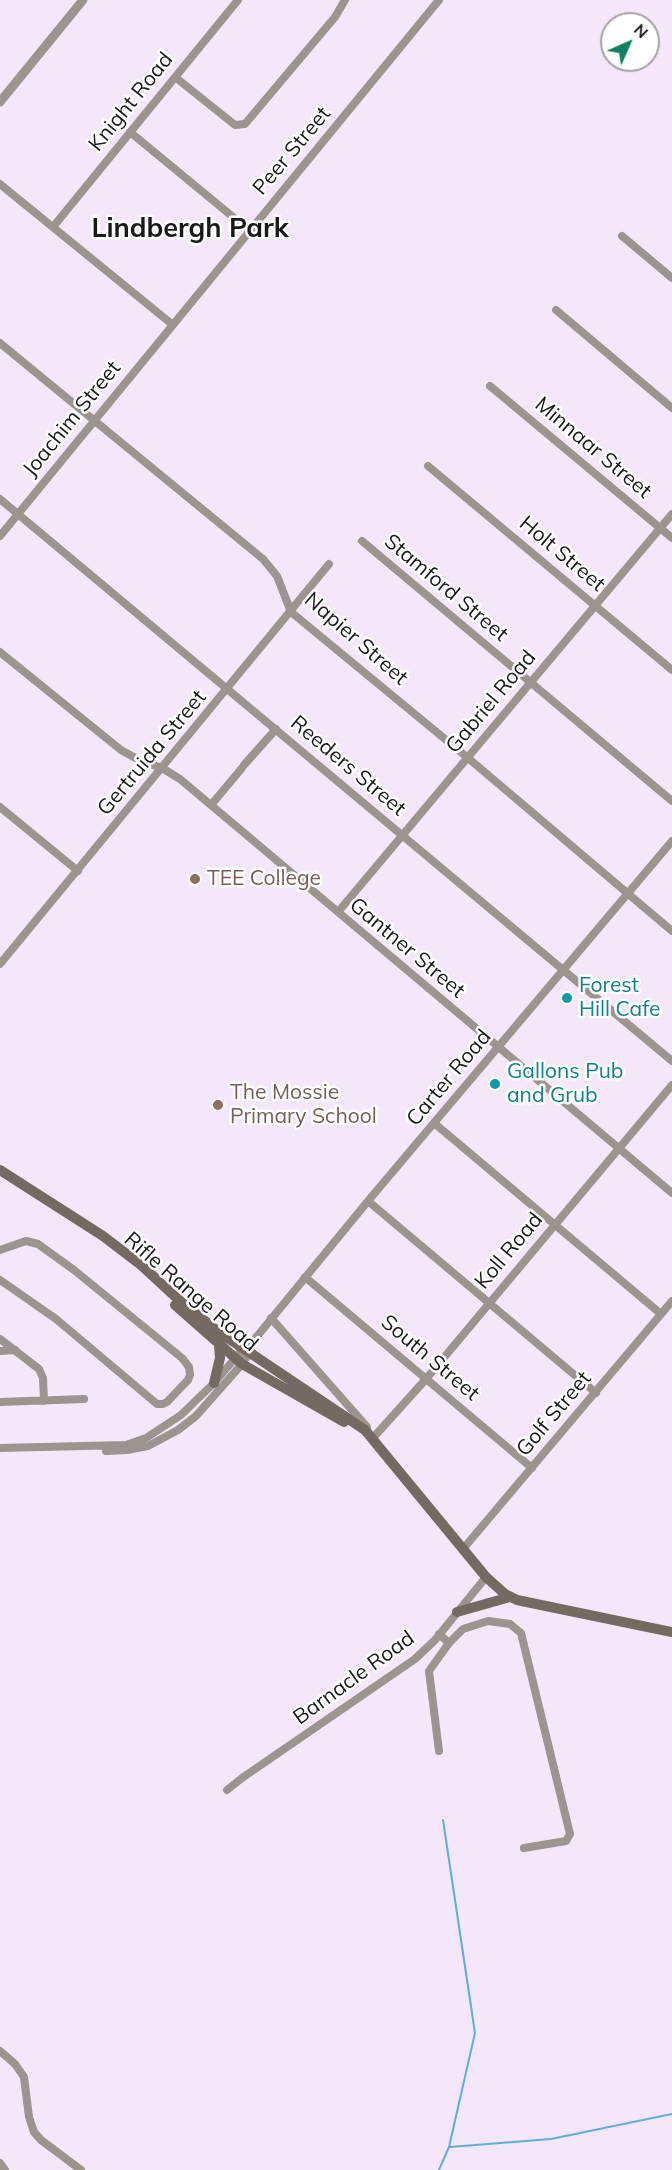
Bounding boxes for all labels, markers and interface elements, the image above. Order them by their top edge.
north arrow [600,12,660,72]
text: N [630,19,653,42]
street label: Knight Road [83,47,179,157]
street label: Peer Street [248,102,336,200]
district label: Lindbergh Park [91,213,289,245]
street label: Joachim Street [18,356,126,482]
street label: Minnaar Street [530,392,656,504]
street label: Holt Street [514,511,610,597]
street label: Stamford Street [379,529,513,647]
street label: Napier Street [299,587,413,691]
street label: Gabriel Road [441,645,541,759]
street label: Gertruida Street [92,685,212,821]
street label: Reeders Street [285,711,411,821]
place label: TEE College [207,866,321,892]
marker: TEE College [188,872,202,886]
street label: Gantner Street [344,893,470,1003]
place label: Forest Hill Cafe [579,973,660,1023]
marker: Forest Hill Cafe [560,991,574,1005]
street label: Carter Road [401,1025,497,1131]
place label: Gallons Pub and Grub [507,1059,623,1109]
marker: Gallons Pub and Grub [488,1077,502,1091]
place label: The Mossie Primary School [230,1080,377,1130]
marker: The Mossie Primary School [211,1098,225,1112]
street label: Koll Road [470,1208,548,1294]
street label: Rifle Range Road [119,1227,263,1357]
street label: South Street [376,1310,484,1406]
street label: Golf Street [511,1366,597,1462]
street label: Barnacle Road [289,1626,419,1730]

